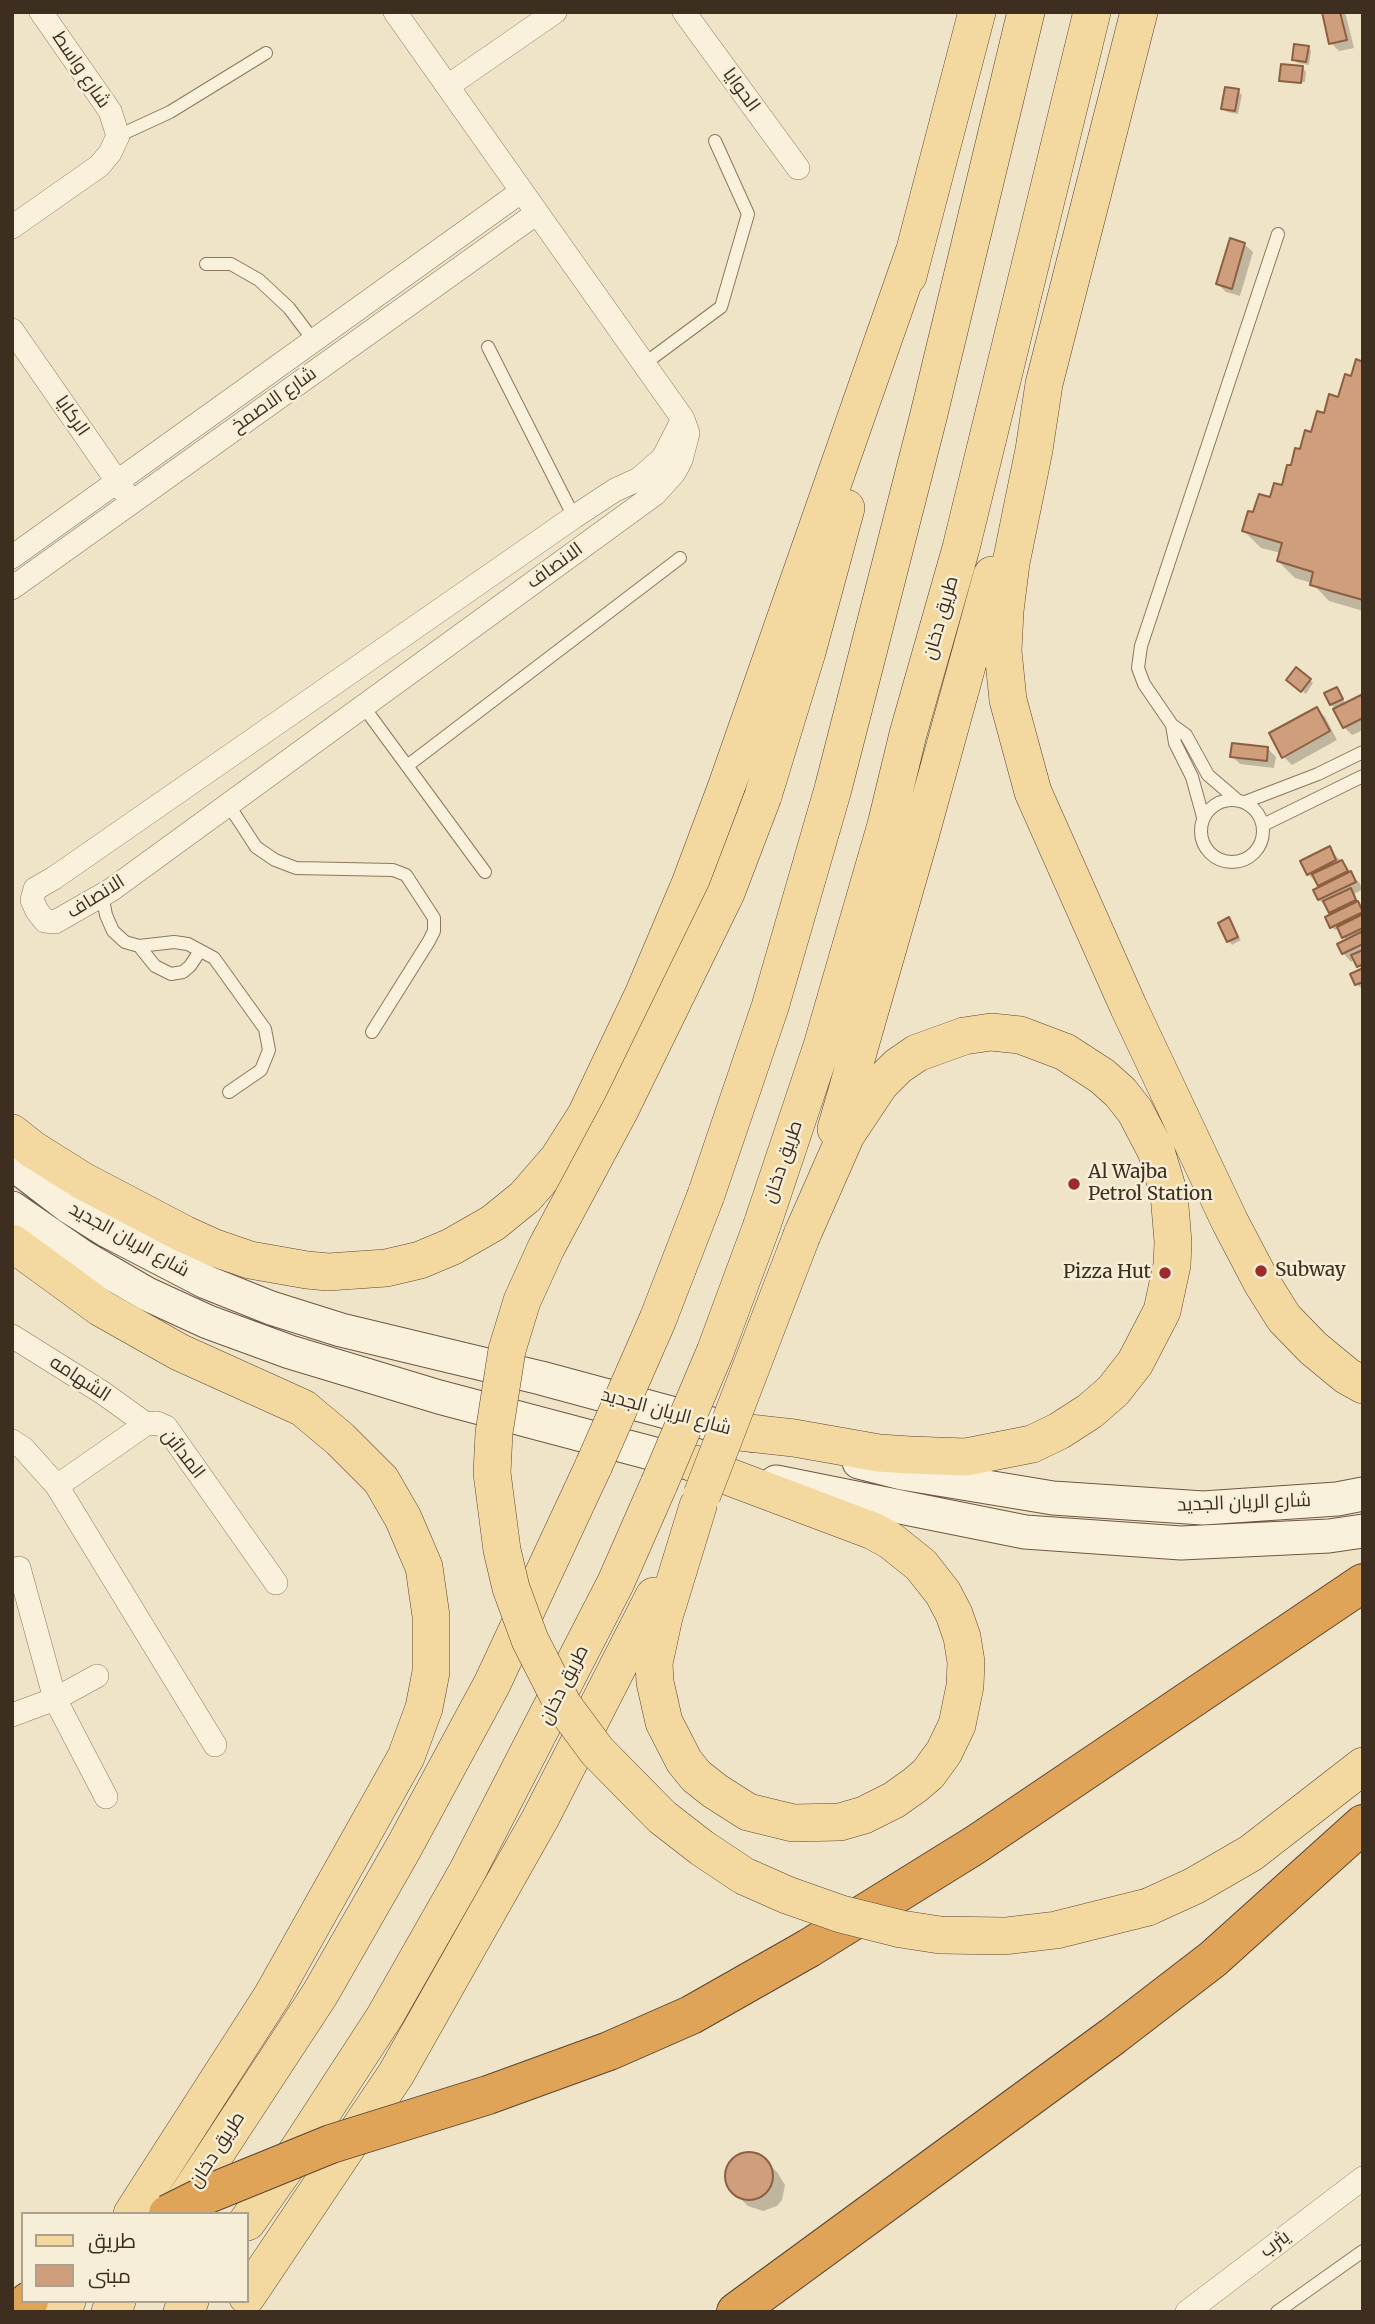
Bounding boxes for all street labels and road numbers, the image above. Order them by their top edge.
street label: شارع واسط [47,27,115,113]
street label: الحوايا [718,64,764,116]
street label: شارع الاصمخ [227,362,321,438]
street label: الركايا [50,391,94,441]
street label: الانصاف [522,538,588,594]
street label: طريق دخان [918,574,964,662]
street label: الانصاف [63,870,129,924]
street label: طريق دخان [758,1118,808,1206]
street label: شارع الريان الجديد [65,1198,193,1282]
street label: الشهامه [45,1351,115,1407]
street label: شارع الريان الجديد [598,1384,734,1440]
street label: المدائن [157,1425,209,1483]
street label: شارع الريان الجديد [1177,1489,1311,1517]
street label: طريق دخان [534,1642,594,1728]
street label: طريق دخان [184,2108,250,2192]
street label: يثرب [1256,2225,1294,2263]

